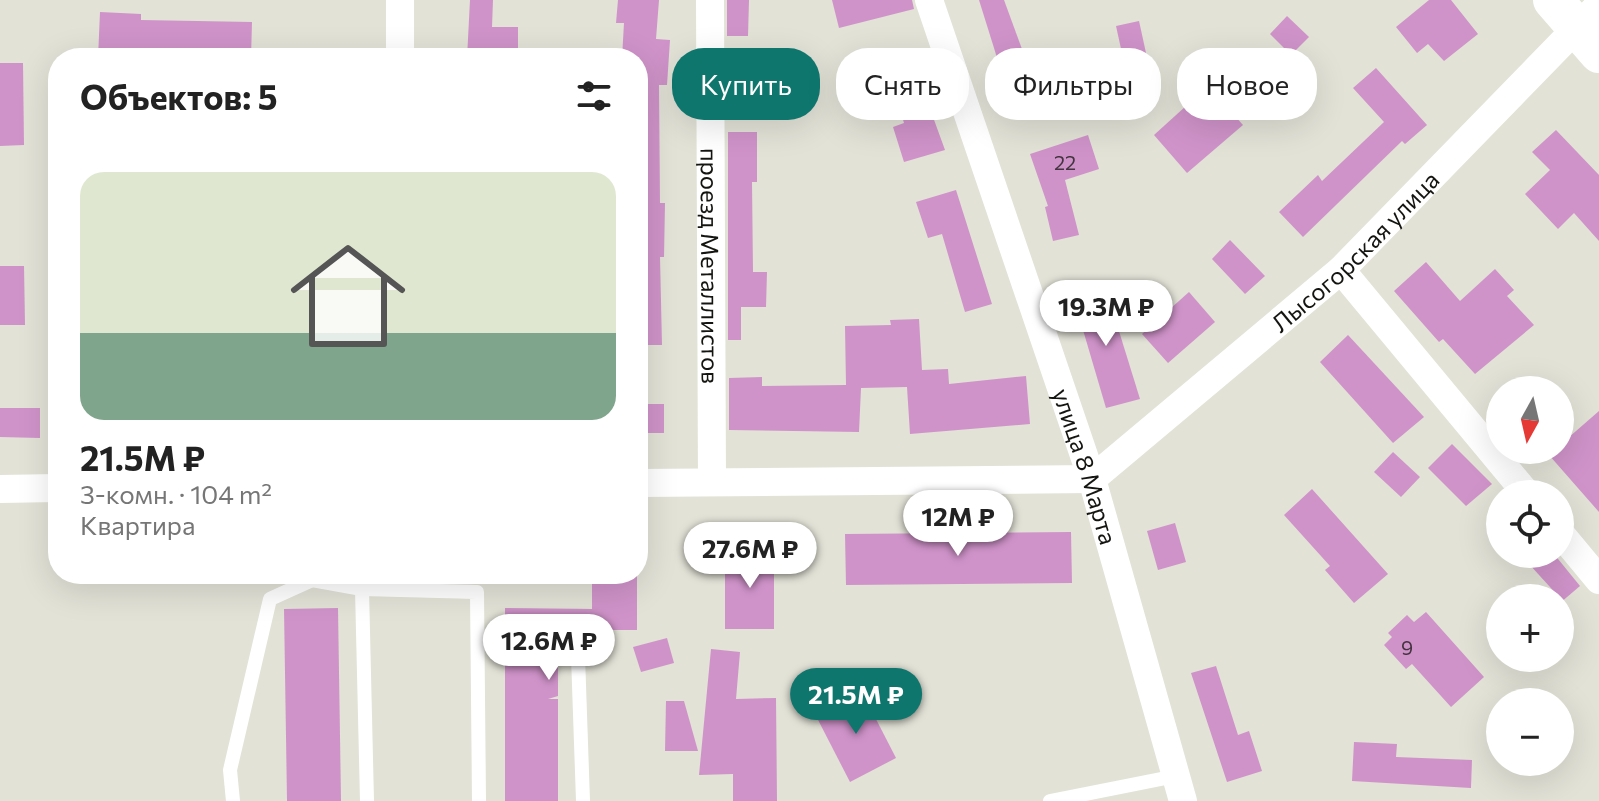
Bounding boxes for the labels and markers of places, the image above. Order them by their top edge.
pin: 19.3M ₽ [1032,280,1180,348]
pin: 12M ₽ [902,490,1014,558]
pin: 27.6M ₽ [676,522,824,590]
pin: 12.6M ₽ [475,614,623,682]
pin: 21.5M ₽ [782,668,930,736]

